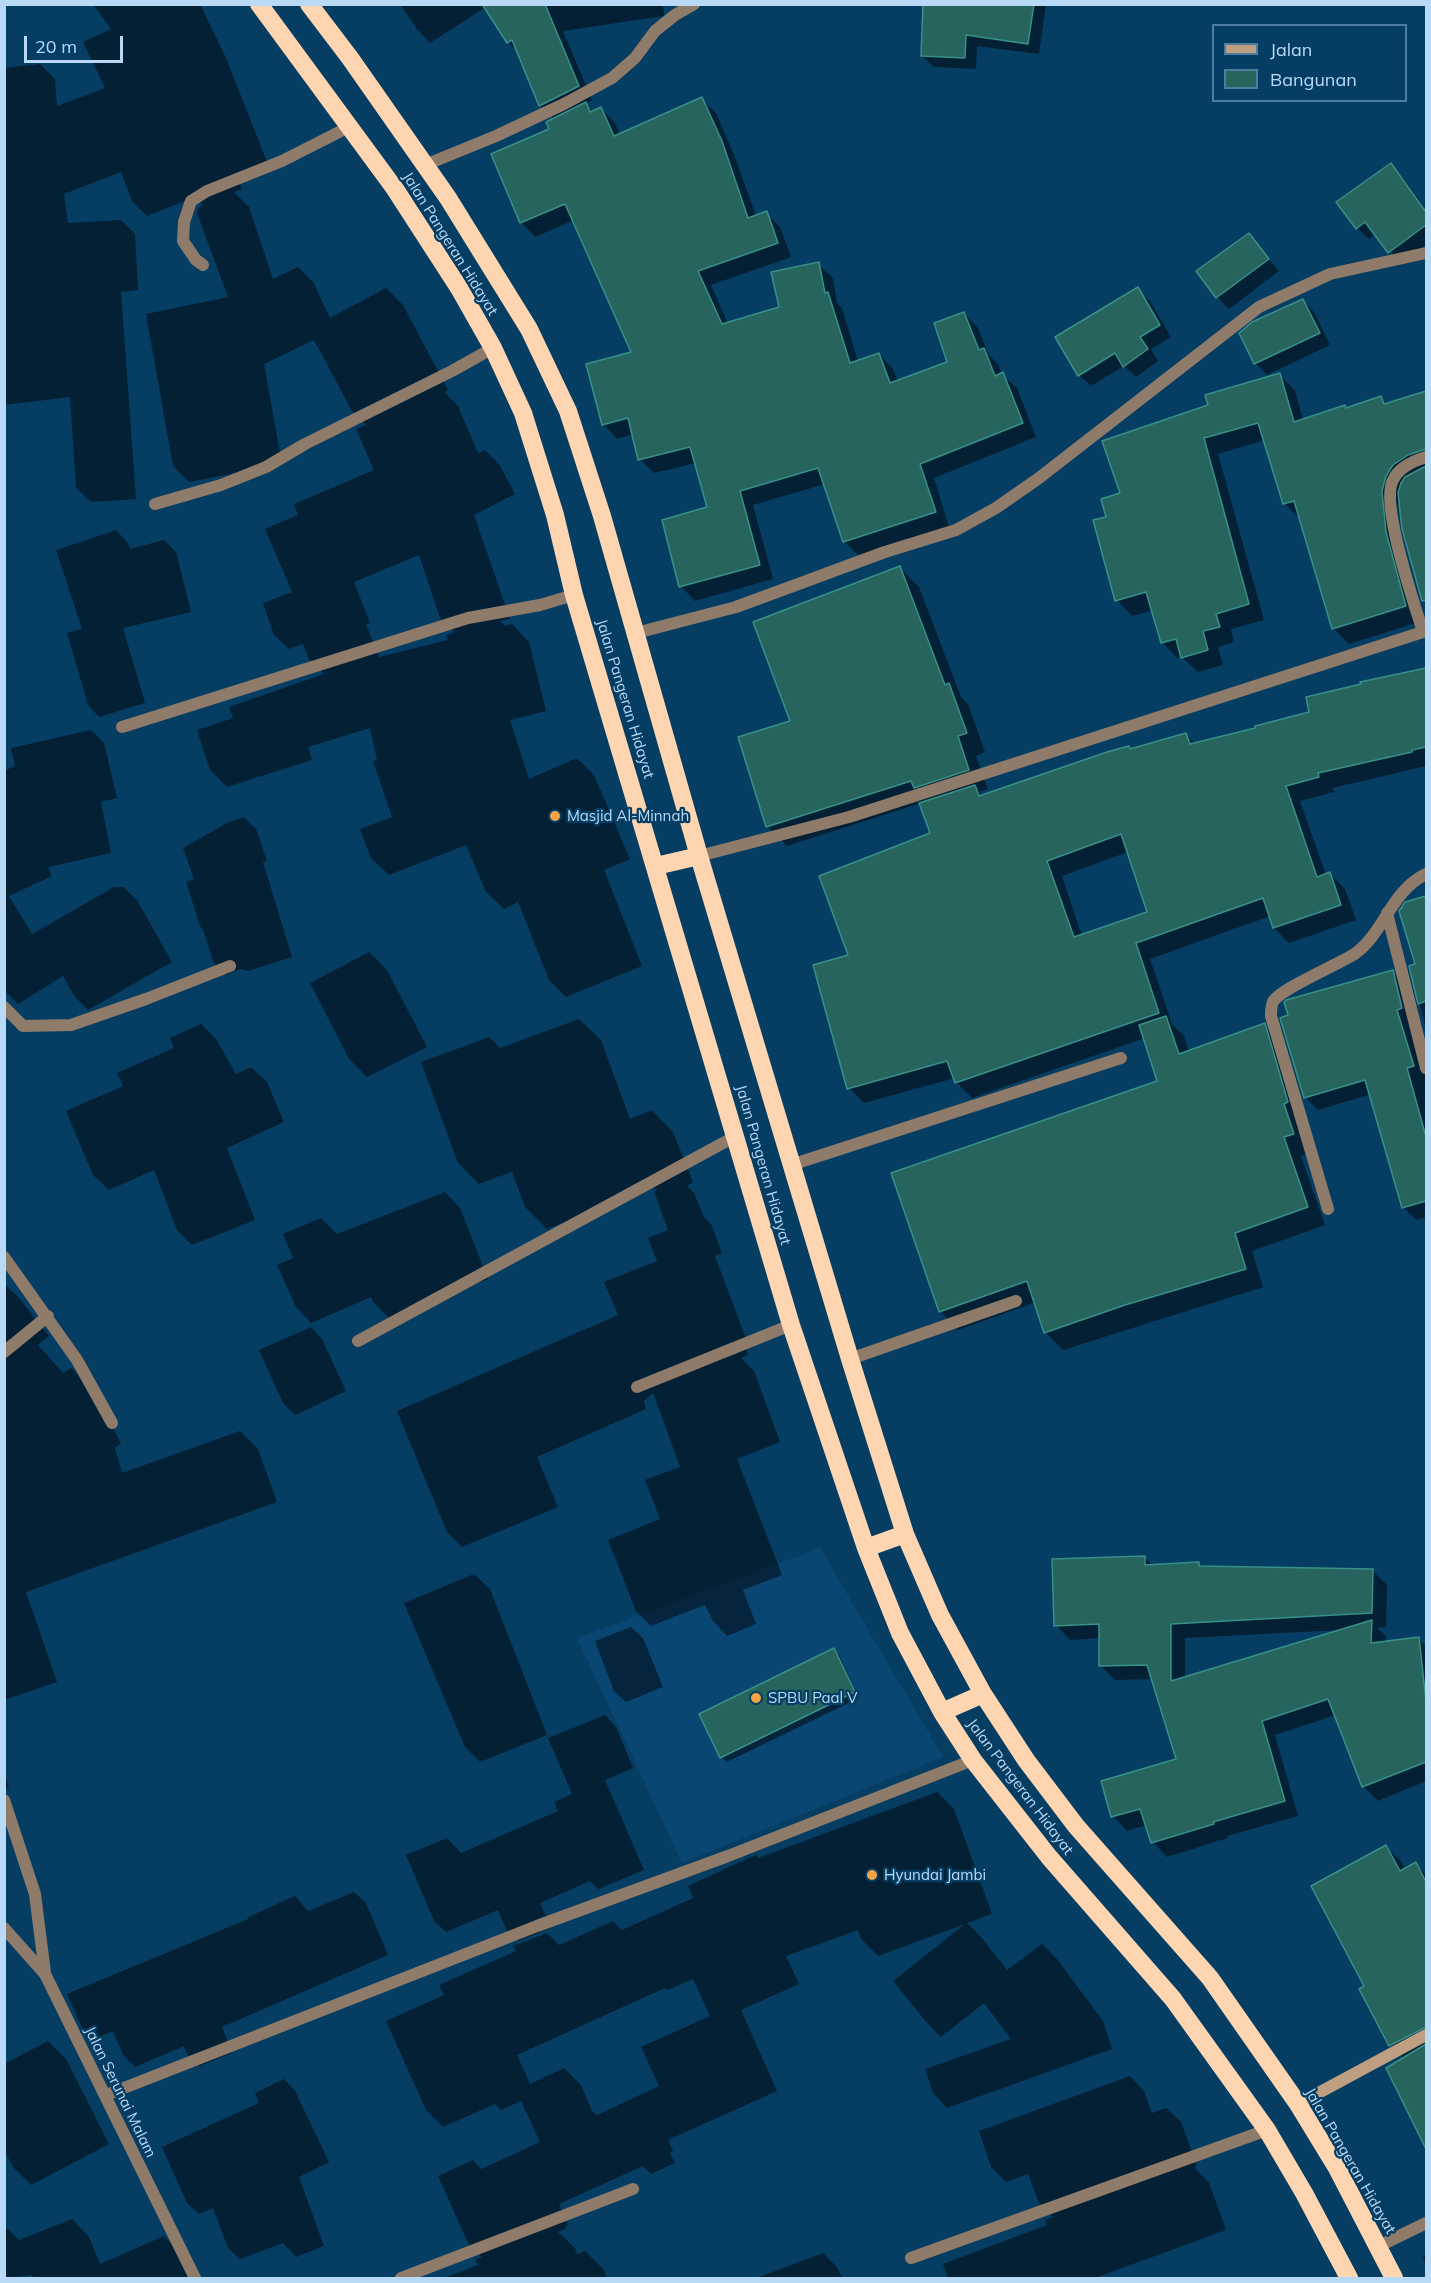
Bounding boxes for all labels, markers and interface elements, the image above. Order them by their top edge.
scale bar [27,24,126,62]
legend [1212,24,1407,102]
text: 20 m [35,35,77,58]
text: Jalan [1270,38,1312,61]
text: Bangunan [1270,68,1357,91]
street label: Jalan Pangeran Hidayat [398,169,502,319]
street label: Jalan Pangeran Hidayat [592,617,658,781]
place label: Masjid Al-Minnah [567,807,689,825]
marker: Masjid Al-Minnah [548,809,562,823]
street label: Jalan Pangeran Hidayat [732,1083,794,1247]
place label: SPBU Paal V [768,1689,858,1707]
marker: SPBU Paal V [749,1691,763,1705]
street label: Jalan Pangeran Hidayat [963,1715,1077,1859]
place label: Hyundai Jambi [884,1866,986,1884]
marker: Hyundai Jambi [865,1868,879,1882]
street label: Jalan Serunai Malam [80,2023,160,2161]
street label: Jalan Pangeran Hidayat [1301,2085,1399,2237]

